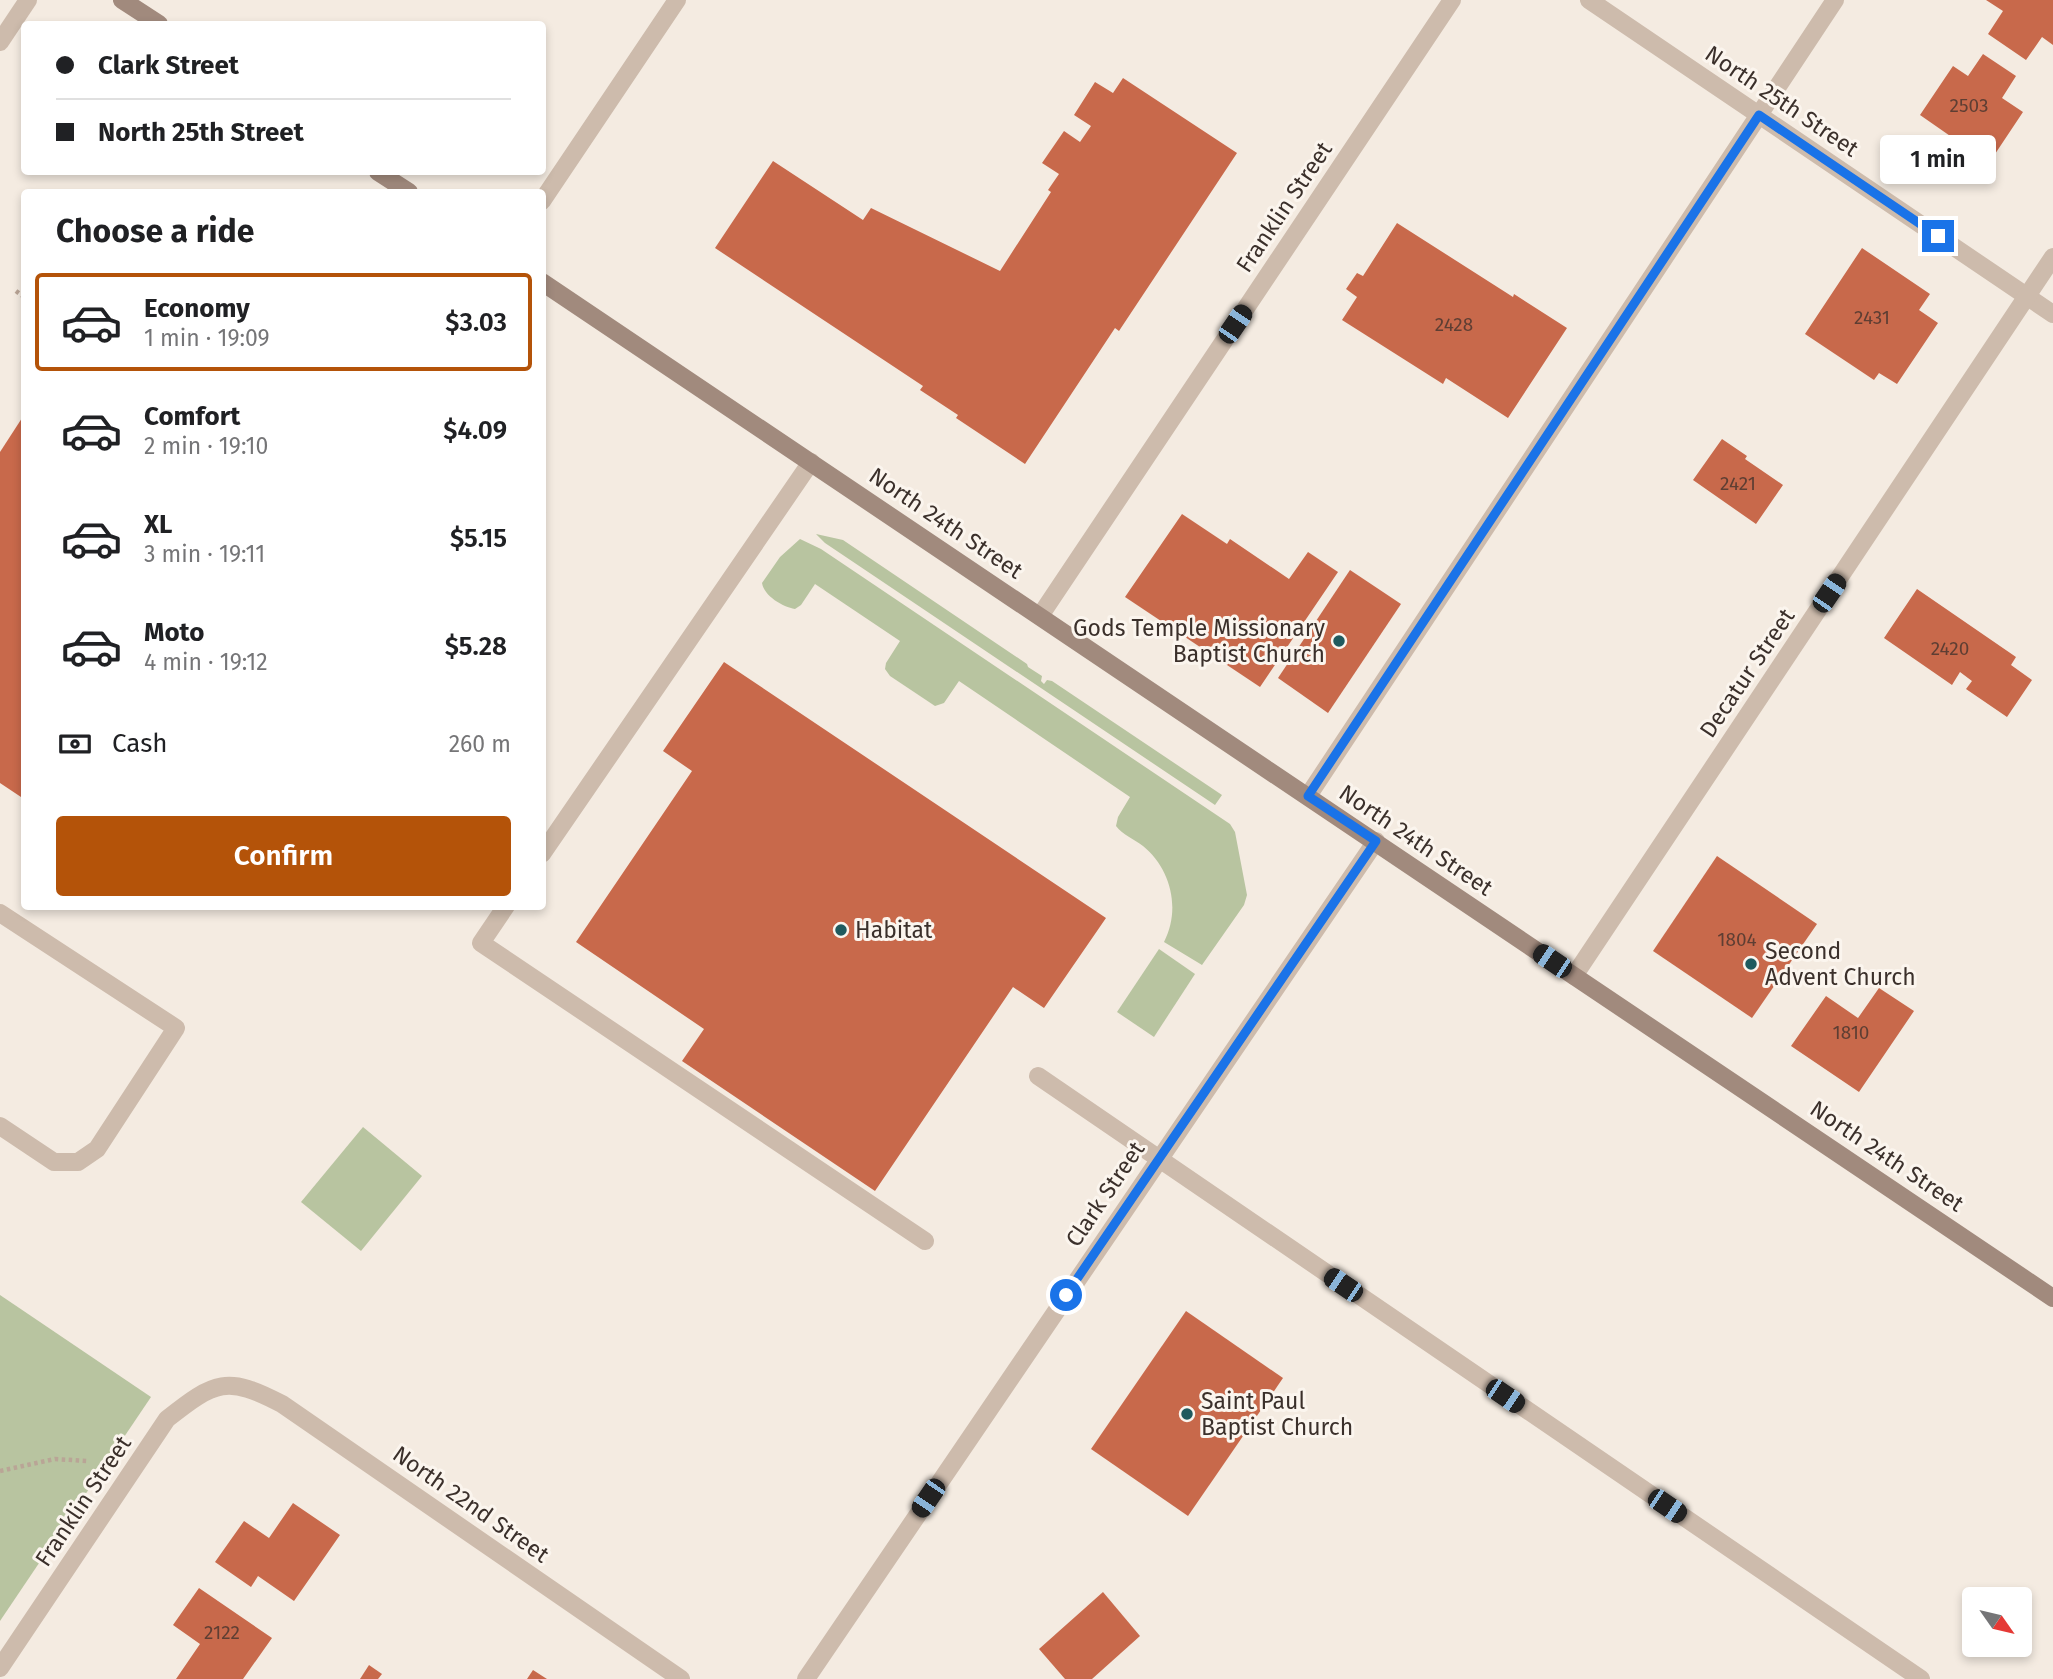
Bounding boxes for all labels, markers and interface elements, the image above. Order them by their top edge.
street label: North 25th Street [1700,39,1865,163]
text: Clark Street [98,50,239,81]
house number: 2503 [1950,94,1988,117]
text: North 25th Street [98,117,304,148]
callout: 1 min [1880,134,1996,184]
street label: Franklin Street [1230,136,1338,278]
text: 1 min [1910,145,1966,173]
text: Choose a ride [56,212,254,250]
route end [1922,220,1954,252]
icon: car [60,291,123,354]
text: Economy [144,293,250,324]
car [1215,301,1256,347]
house number: 2431 [1854,306,1890,329]
text: $3.03 [445,307,507,338]
house number: 2428 [1435,313,1473,336]
text: 1 min · 19:09 [144,324,270,352]
icon: car [60,399,123,462]
text: Comfort [144,401,240,432]
text: $4.09 [443,415,507,446]
text: 2 min · 19:10 [144,432,268,460]
street label: North 24th Street [864,461,1029,585]
house number: 2421 [1720,472,1756,495]
icon: car [60,507,123,570]
text: XL [144,509,172,540]
text: $5.15 [450,523,507,554]
text: 3 min · 19:11 [144,540,265,568]
car [1809,570,1850,616]
street label: Decatur Street [1694,603,1801,743]
place label: Gods Temple Missionary Baptist Church [1073,614,1326,668]
icon: car [60,615,123,678]
text: Moto [144,617,204,648]
text: $5.28 [445,631,507,662]
marker: Gods Temple Missionary Baptist Church [1331,633,1347,649]
house number: 2420 [1931,637,1969,660]
text: 4 min · 19:12 [144,648,268,676]
icon: cash [56,725,94,763]
text: Cash [112,728,168,759]
text: 260 m [449,730,511,758]
street label: North 24th Street [1334,778,1499,902]
button: Confirm [56,816,511,896]
place label: Habitat [855,916,933,944]
marker: Habitat [833,922,849,938]
house number: 1804 [1717,928,1757,951]
place label: Second Advent Church [1765,937,1916,991]
car [1529,941,1576,981]
marker: Second Advent Church [1743,956,1759,972]
house number: 1810 [1833,1021,1869,1044]
street label: North 24th Street [1805,1094,1970,1218]
street label: Clark Street [1060,1135,1151,1252]
car [1320,1265,1367,1305]
route start [1050,1279,1082,1311]
car [1482,1376,1529,1416]
place label: Saint Paul Baptist Church [1201,1387,1353,1441]
marker: Saint Paul Baptist Church [1179,1406,1195,1422]
street label: Franklin Street [29,1430,137,1572]
street label: North 22nd Street [387,1440,555,1569]
car [908,1475,949,1521]
car [1644,1486,1691,1526]
north arrow [1962,1587,2032,1657]
map controls [1962,1587,2032,1657]
house number: 2122 [204,1621,240,1644]

